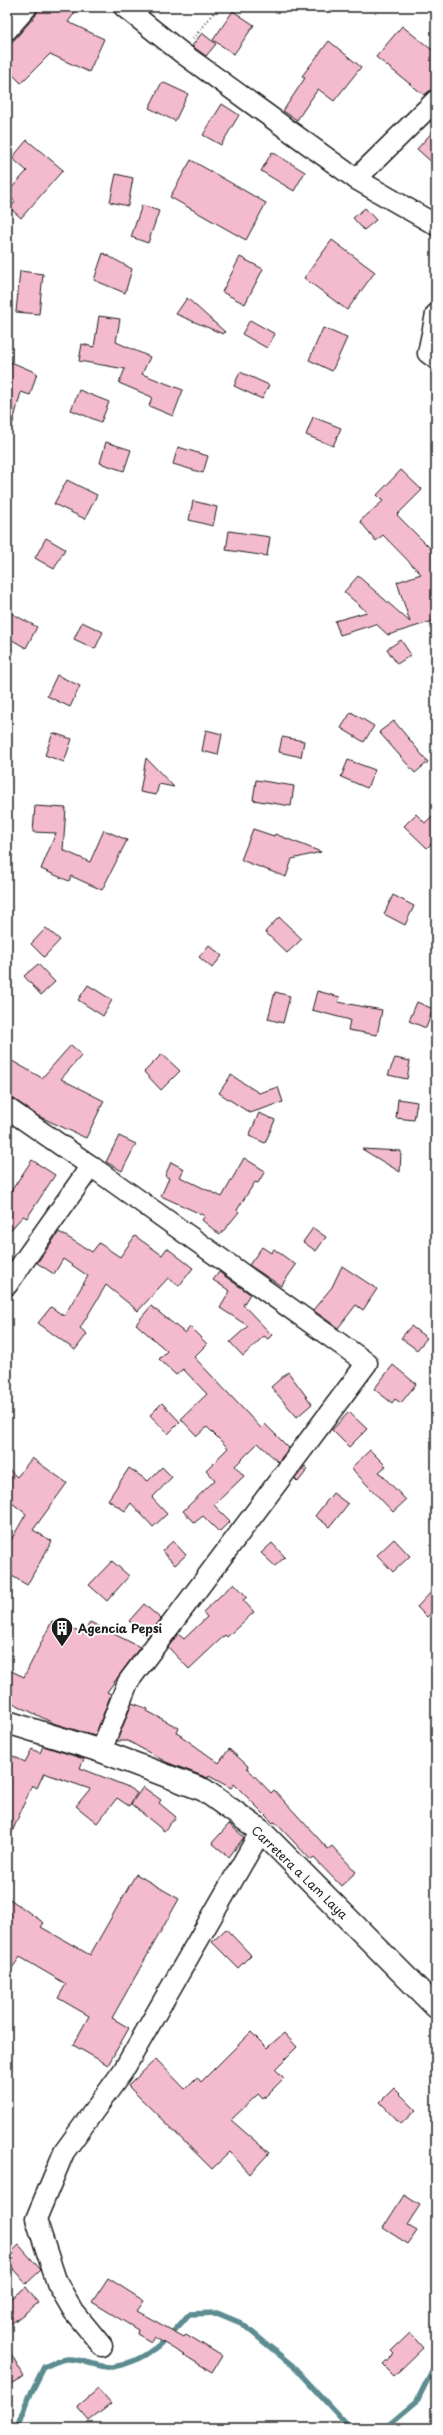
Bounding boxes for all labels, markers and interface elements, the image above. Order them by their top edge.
building icon: Agencia Pepsi [49,1615,75,1648]
place label: Agencia Pepsi [78,1619,163,1637]
street label: Carretera a Lam Laya [248,1821,353,1923]

